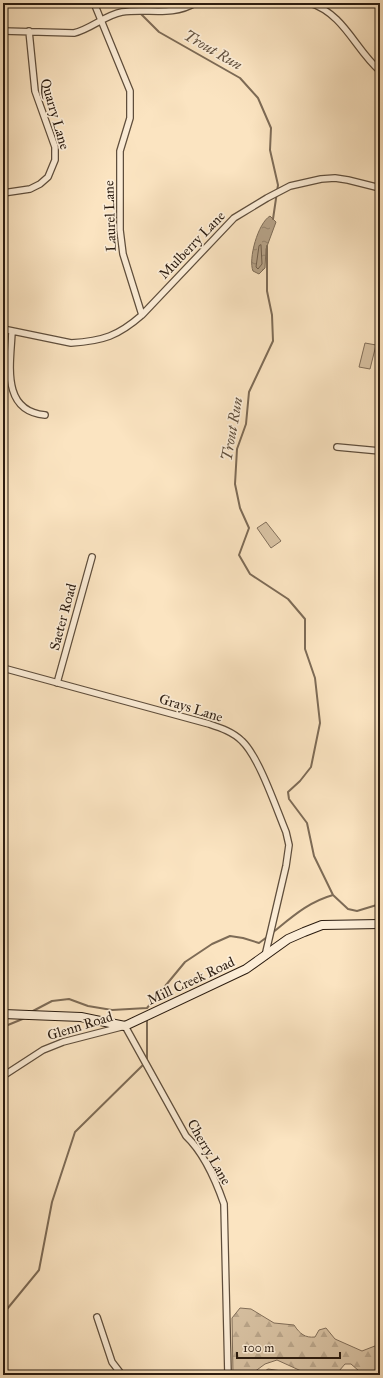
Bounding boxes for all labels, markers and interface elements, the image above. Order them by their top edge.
water label: Trout Run [181,26,245,74]
street label: Quarry Lane [37,77,73,152]
street label: Laurel Lane [100,180,120,252]
street label: Mulberry Lane [155,207,229,283]
water label: Trout Run [218,396,246,462]
street label: Saeter Road [46,582,80,652]
street label: Grays Lane [157,690,225,726]
street label: Mill Creek Road [145,953,237,1009]
street label: Glenn Road [45,1008,115,1044]
street label: Cherry Lane [183,1116,235,1188]
scale bar [237,1334,340,1360]
text: 100 m [243,1341,274,1355]

